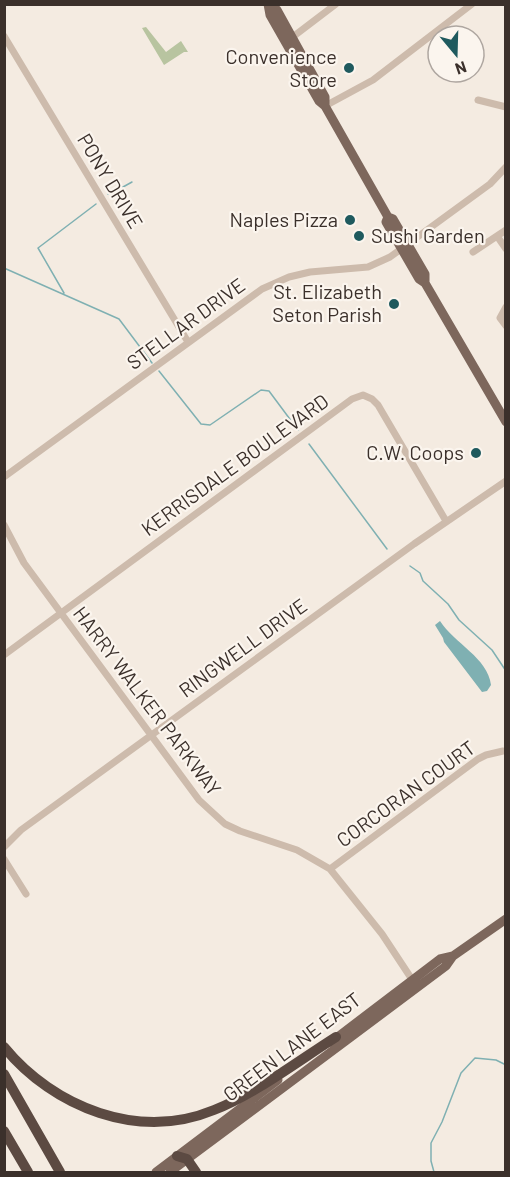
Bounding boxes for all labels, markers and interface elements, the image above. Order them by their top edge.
north arrow [426,24,486,84]
place label: Convenience Store [225,44,337,91]
text: N [453,58,469,79]
marker: Convenience Store [342,61,356,75]
street label: PONY DRIVE [73,129,149,232]
place label: Naples Pizza [230,207,338,231]
marker: Naples Pizza [343,213,357,227]
place label: Sushi Garden [371,223,485,247]
marker: Sushi Garden [352,229,366,243]
street label: STELLAR DRIVE [122,272,249,374]
place label: St. Elizabeth Seton Parish [272,279,382,326]
marker: St. Elizabeth Seton Parish [387,297,401,311]
street label: KERRISDALE BOULEVARD [136,388,333,540]
place label: C.W. Coops [366,440,464,464]
marker: C.W. Coops [469,446,483,460]
street label: RINGWELL DRIVE [174,593,311,702]
street label: HARRY WALKER PARKWAY [69,601,227,800]
street label: CORCORAN COURT [332,735,479,851]
street label: GREEN LANE EAST [218,987,365,1106]

